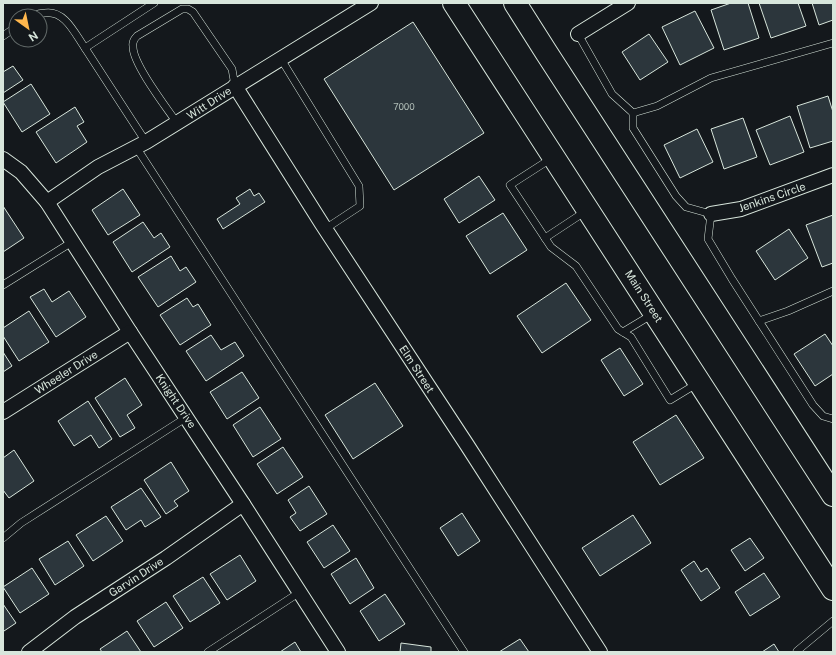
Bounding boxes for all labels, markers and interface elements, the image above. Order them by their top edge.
north arrow [8,8,48,48]
text: N [27,29,40,44]
street label: Witt Drive [185,84,233,122]
house number: 7000 [393,101,415,112]
street label: Jenkins Circle [737,180,807,214]
street label: Main Street [623,268,665,324]
street label: Elm Street [397,343,437,395]
street label: Wheeler Drive [32,348,100,396]
street label: Knight Drive [153,372,199,430]
street label: Garvin Drive [107,555,165,599]

